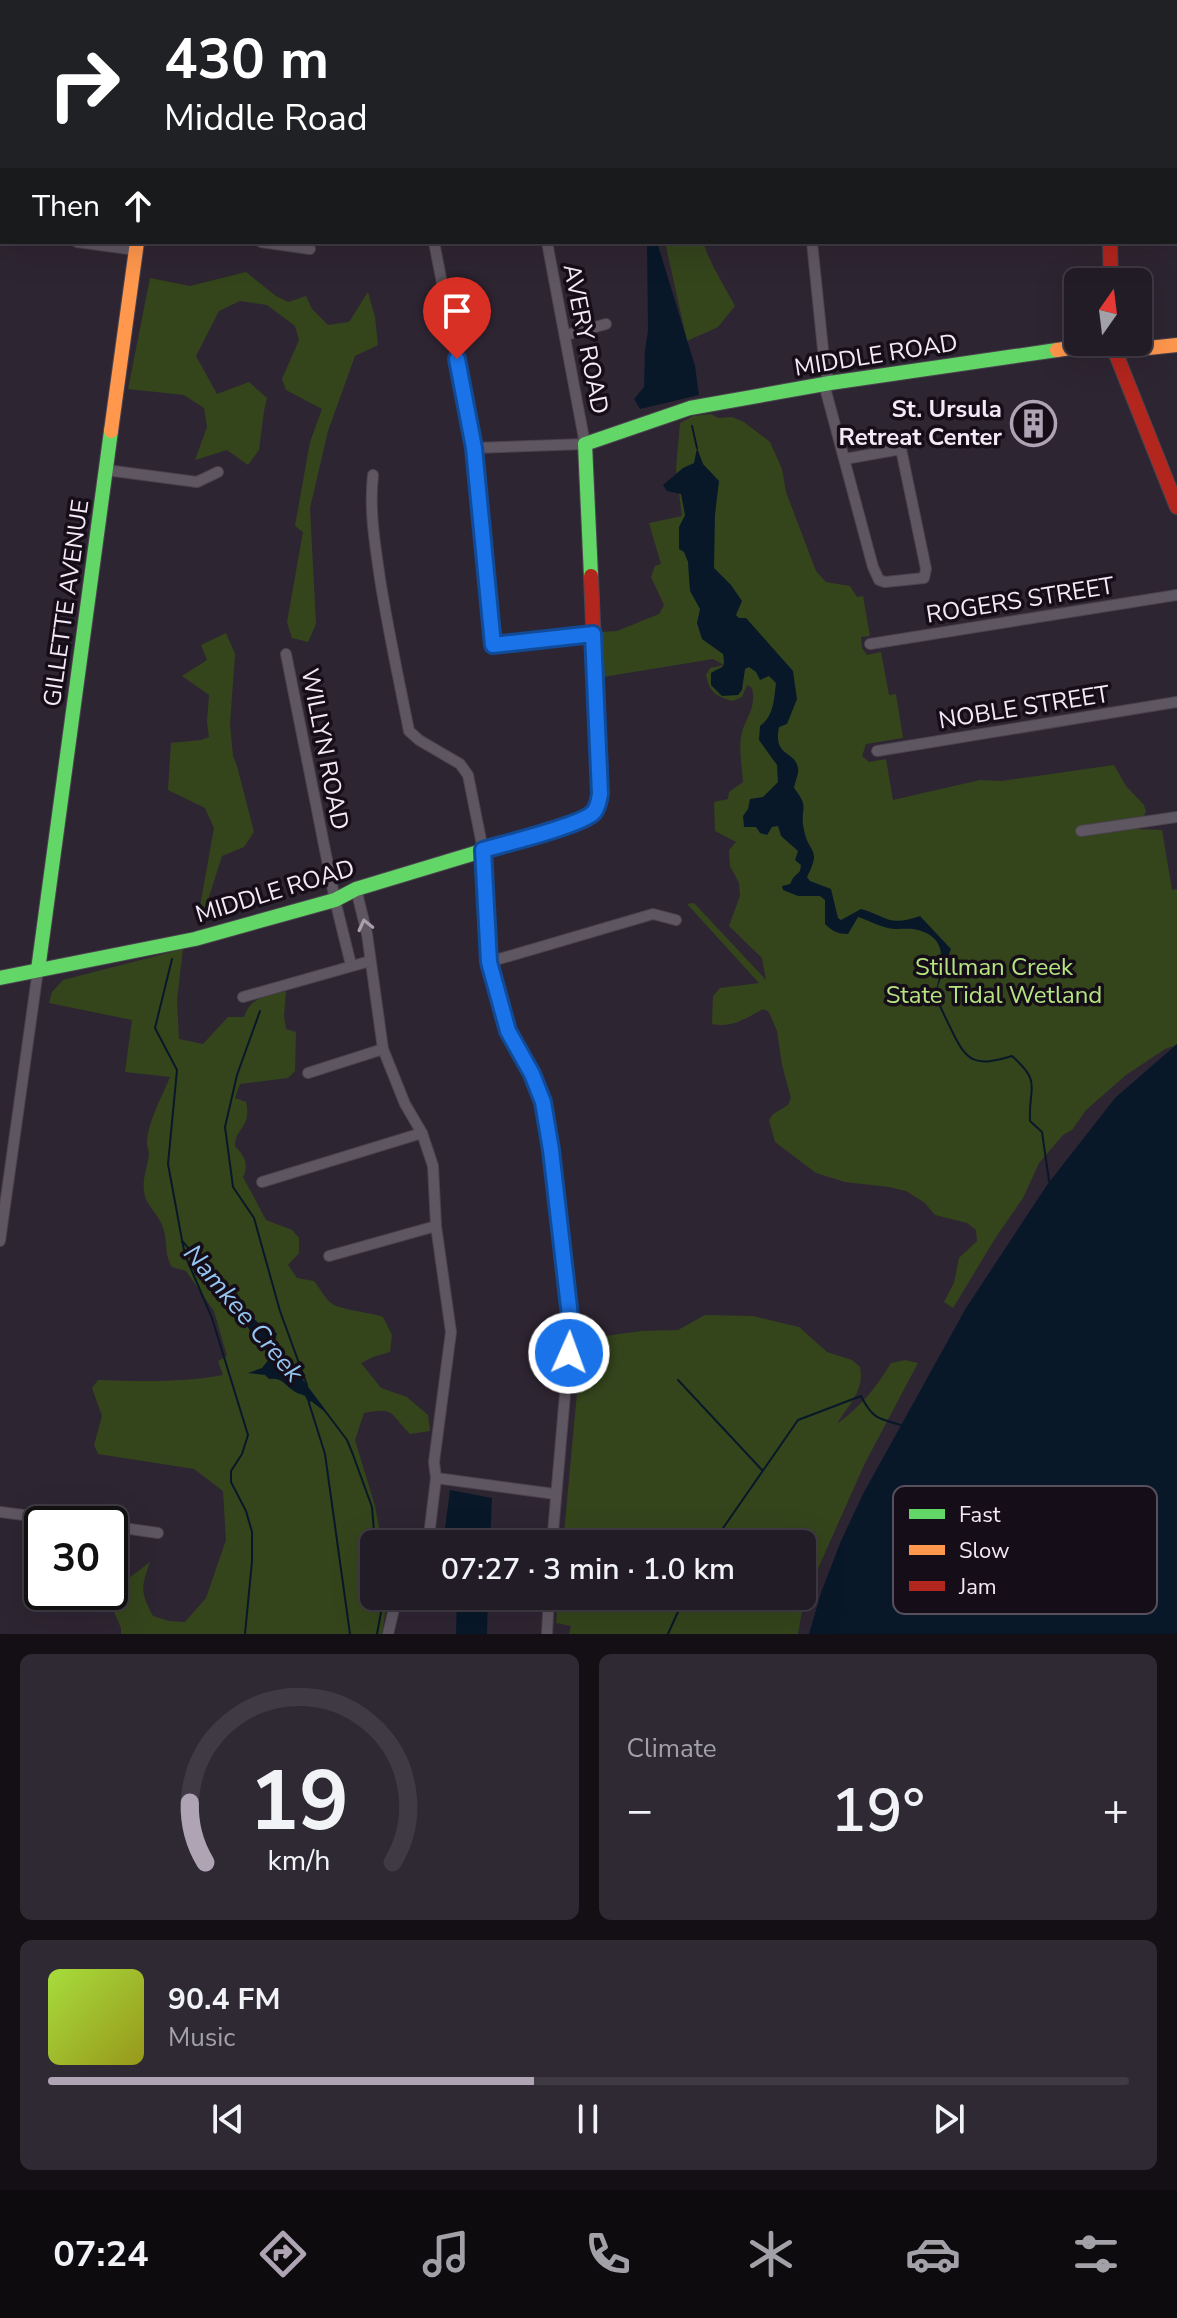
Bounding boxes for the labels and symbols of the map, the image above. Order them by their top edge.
street label: AVERY ROAD [556,261,616,417]
north arrow [1064,268,1152,356]
pin [423,277,491,359]
street label: MIDDLE ROAD [792,326,960,384]
place label: St. Ursula Retreat Center [839,393,1003,453]
building icon: St. Ursula Retreat Center [1009,399,1057,447]
street label: GILLETTE AVENUE [36,497,96,709]
street label: ROGERS STREET [924,569,1117,631]
street label: WILLYN ROAD [294,666,356,832]
street label: NOBLE STREET [936,678,1112,736]
street label: MIDDLE ROAD [192,852,358,930]
one-way arrow [357,918,374,932]
park label: Stillman Creek State Tidal Wetland [886,951,1102,1011]
water label: Namkee Creek [176,1237,312,1390]
position arrow [527,1311,611,1395]
legend [893,1486,1157,1614]
text: Fast [959,1500,1001,1530]
speed limit sign: 30 [24,1506,128,1610]
text: Slow [959,1536,1010,1566]
text: Jam [958,1572,997,1602]

